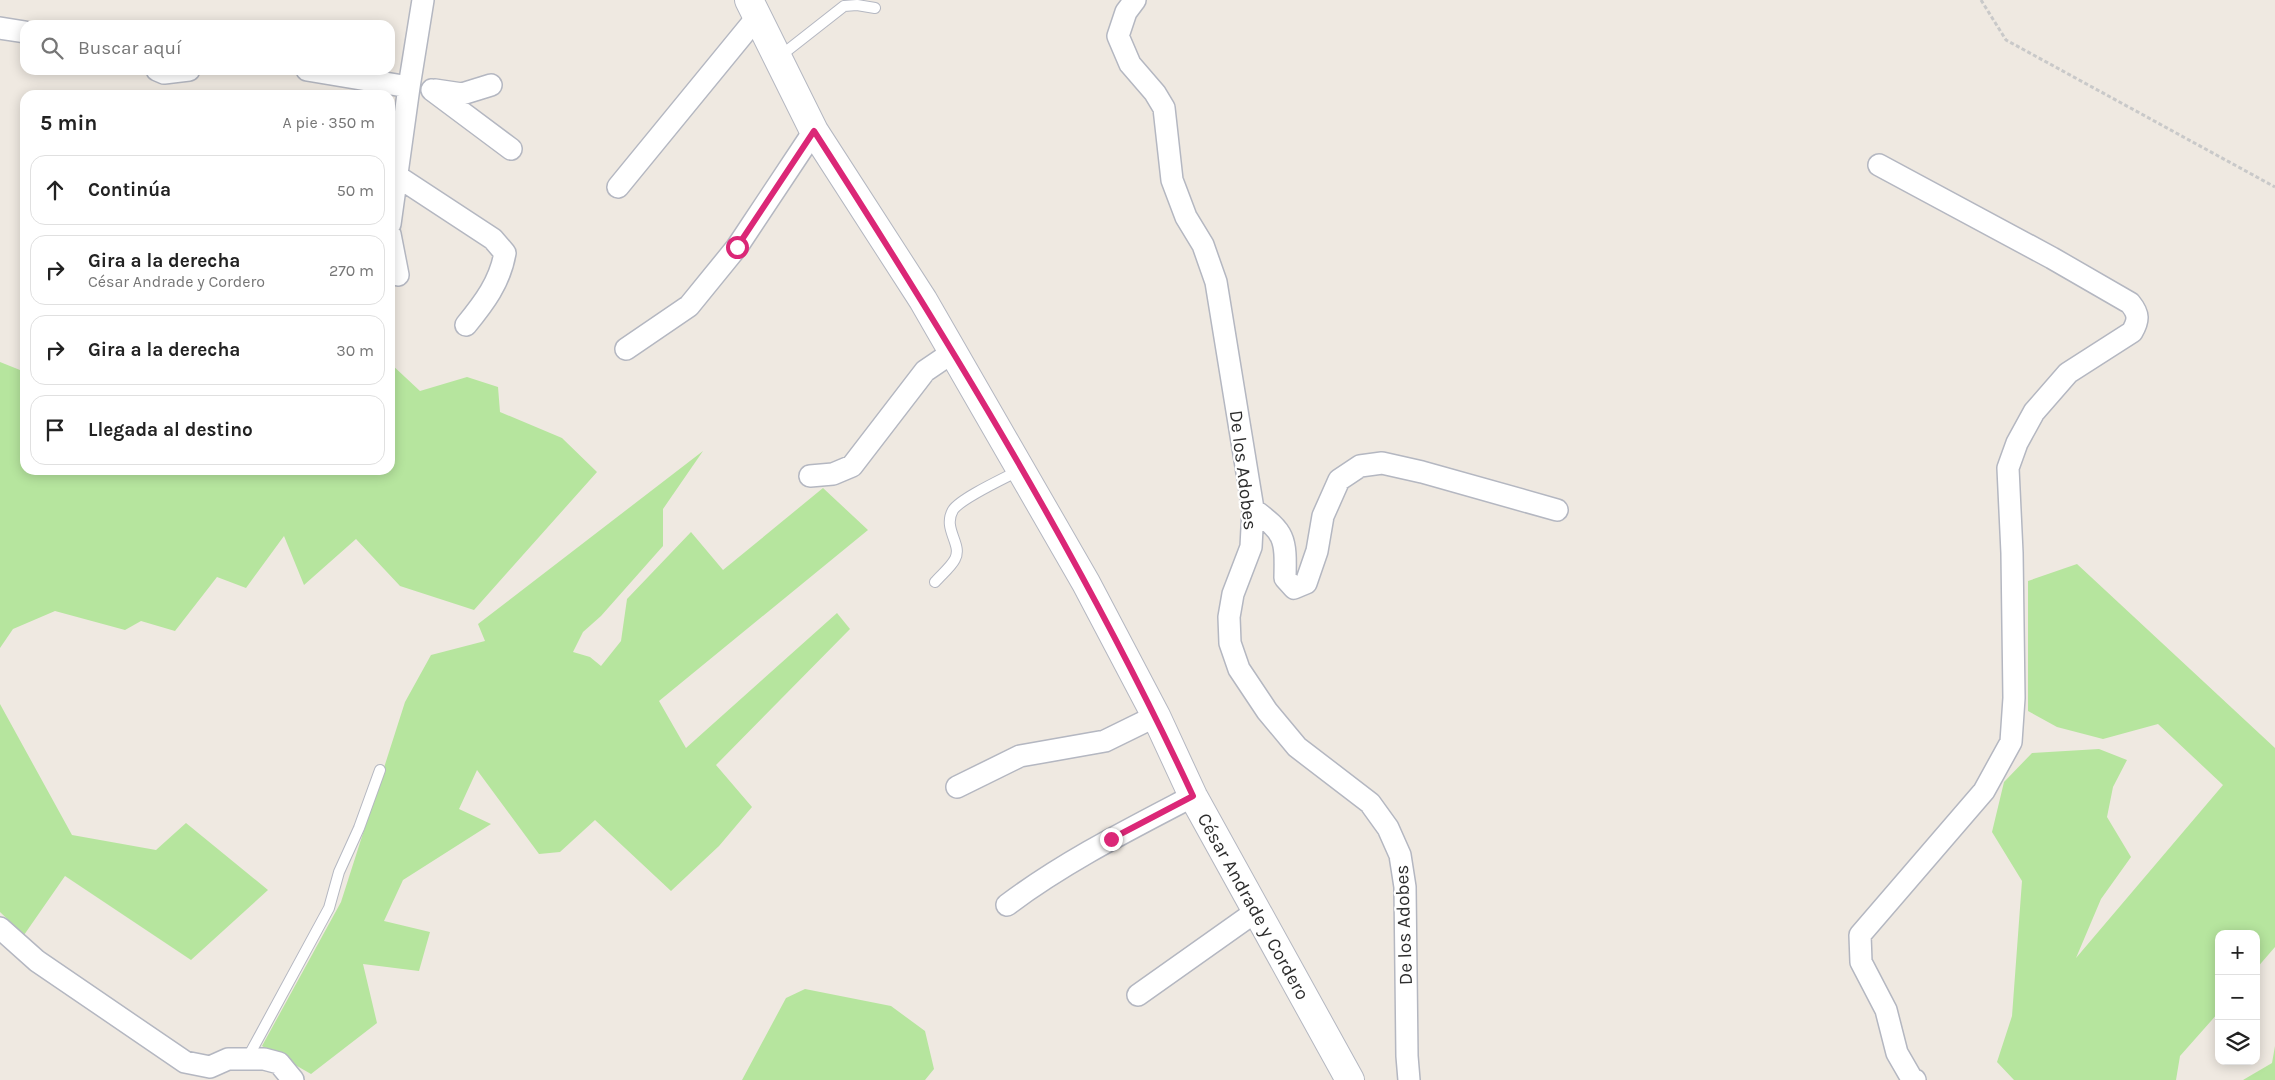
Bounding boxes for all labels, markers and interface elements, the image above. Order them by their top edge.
search box [20,20,395,75]
icon: search [38,34,66,62]
text: Buscar aquí [78,37,182,59]
text: 5 min [40,111,97,135]
text: A pie · 350 m [282,113,375,132]
icon: ahead [41,176,69,204]
text: Continúa [88,179,171,201]
text: 50 m [337,181,374,200]
route start [726,236,749,259]
text: Gira a la derecha [88,250,240,272]
icon: right [41,256,69,284]
text: 270 m [329,261,374,280]
text: César Andrade y Cordero [88,272,265,291]
icon: right [41,336,69,364]
text: Gira a la derecha [88,339,240,361]
text: 30 m [336,341,374,360]
street label: De los Adobes [1225,409,1261,531]
icon: arrive [41,416,69,444]
text: Llegada al destino [88,419,253,441]
street label: César Andrade y Cordero [1193,809,1314,1004]
route end [1100,828,1123,851]
street label: De los Adobes [1391,864,1417,986]
map controls [2215,930,2260,1065]
button: + [2215,930,2260,975]
button: − [2215,975,2260,1020]
button: layers [2215,1020,2260,1065]

